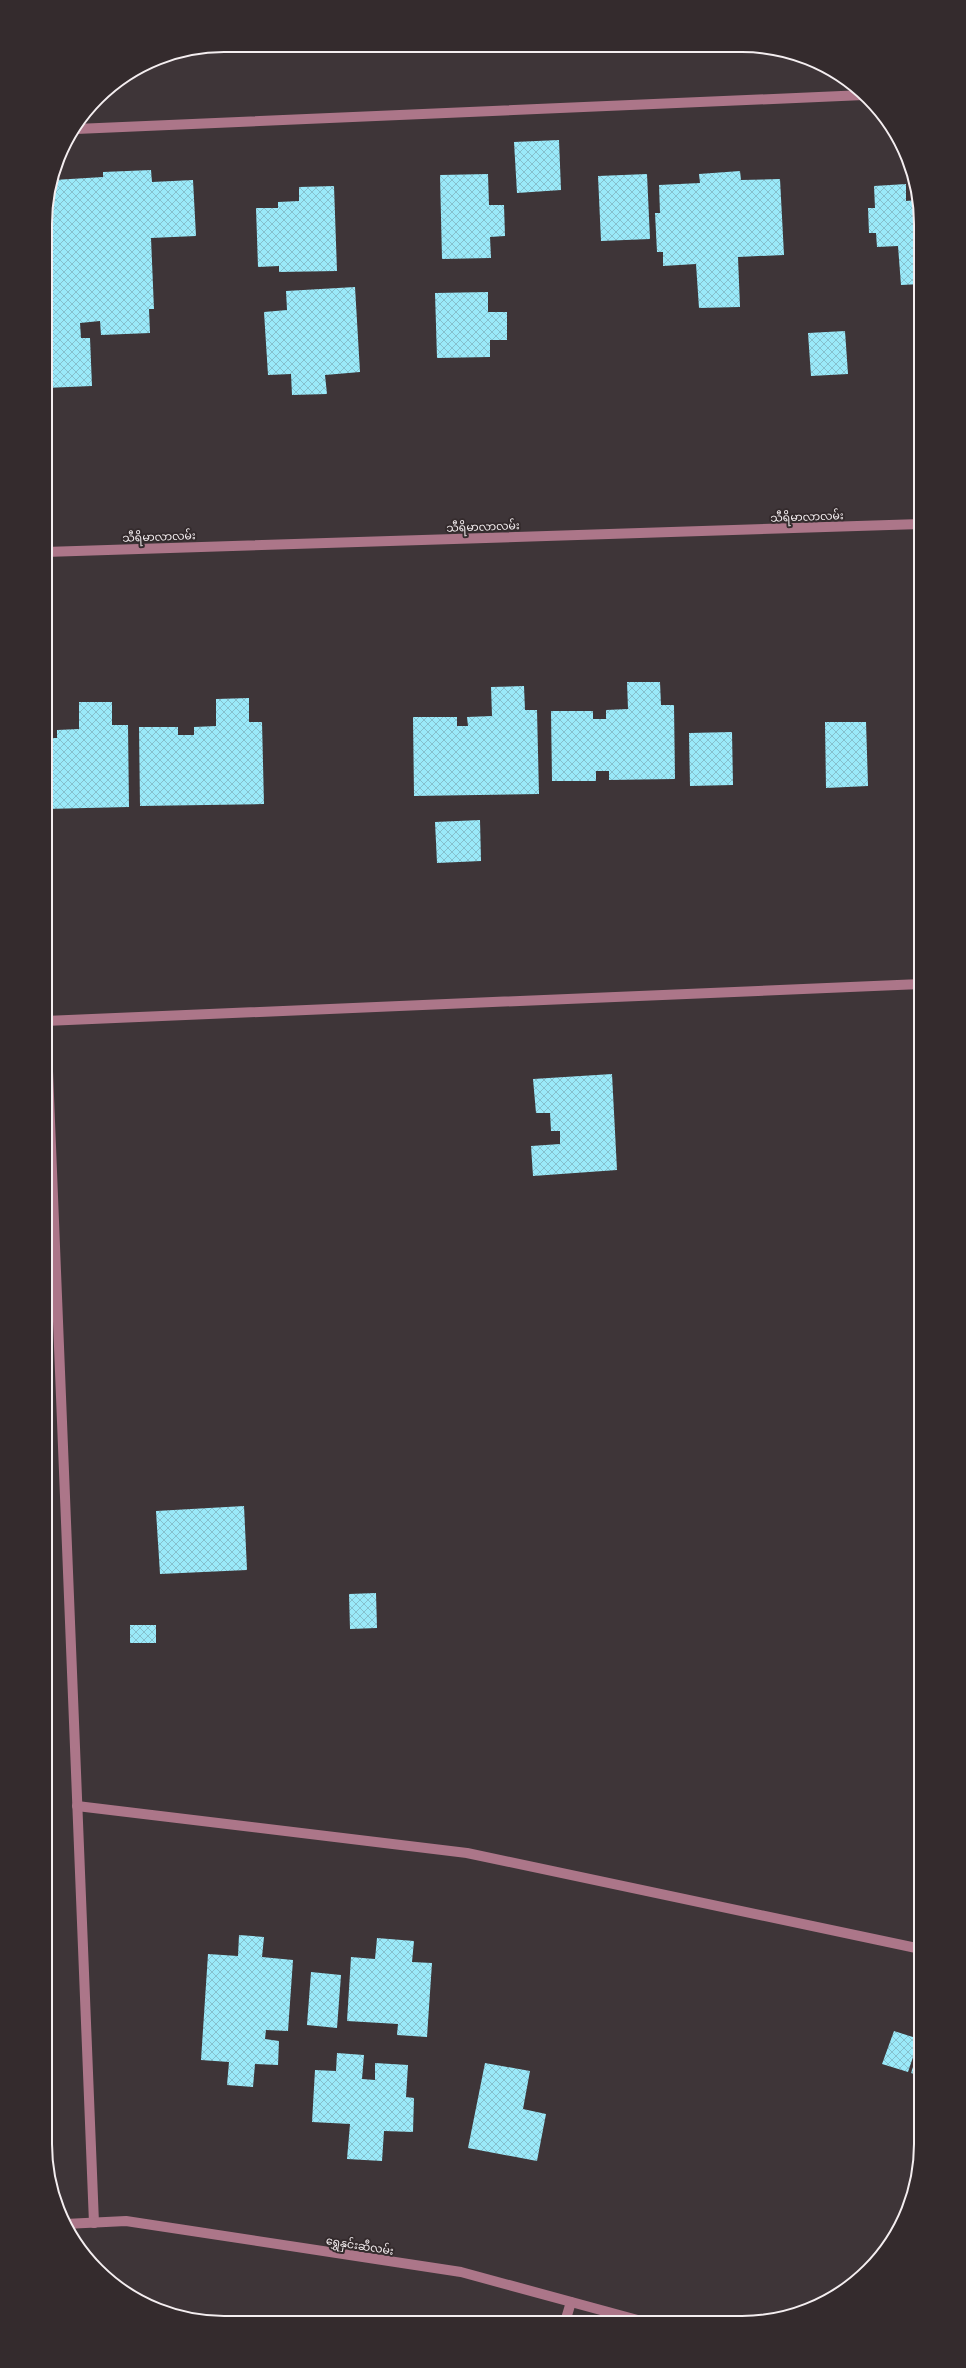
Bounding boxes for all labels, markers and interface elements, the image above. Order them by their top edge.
street label: သီရိမာလာလမ်း [770,507,844,527]
street label: သီရိမာလာလမ်း [446,517,520,537]
street label: သီရိမာလာလမ်း [122,527,196,547]
street label: ရွှေနှင်းဆီလမ်း [325,2232,395,2260]

